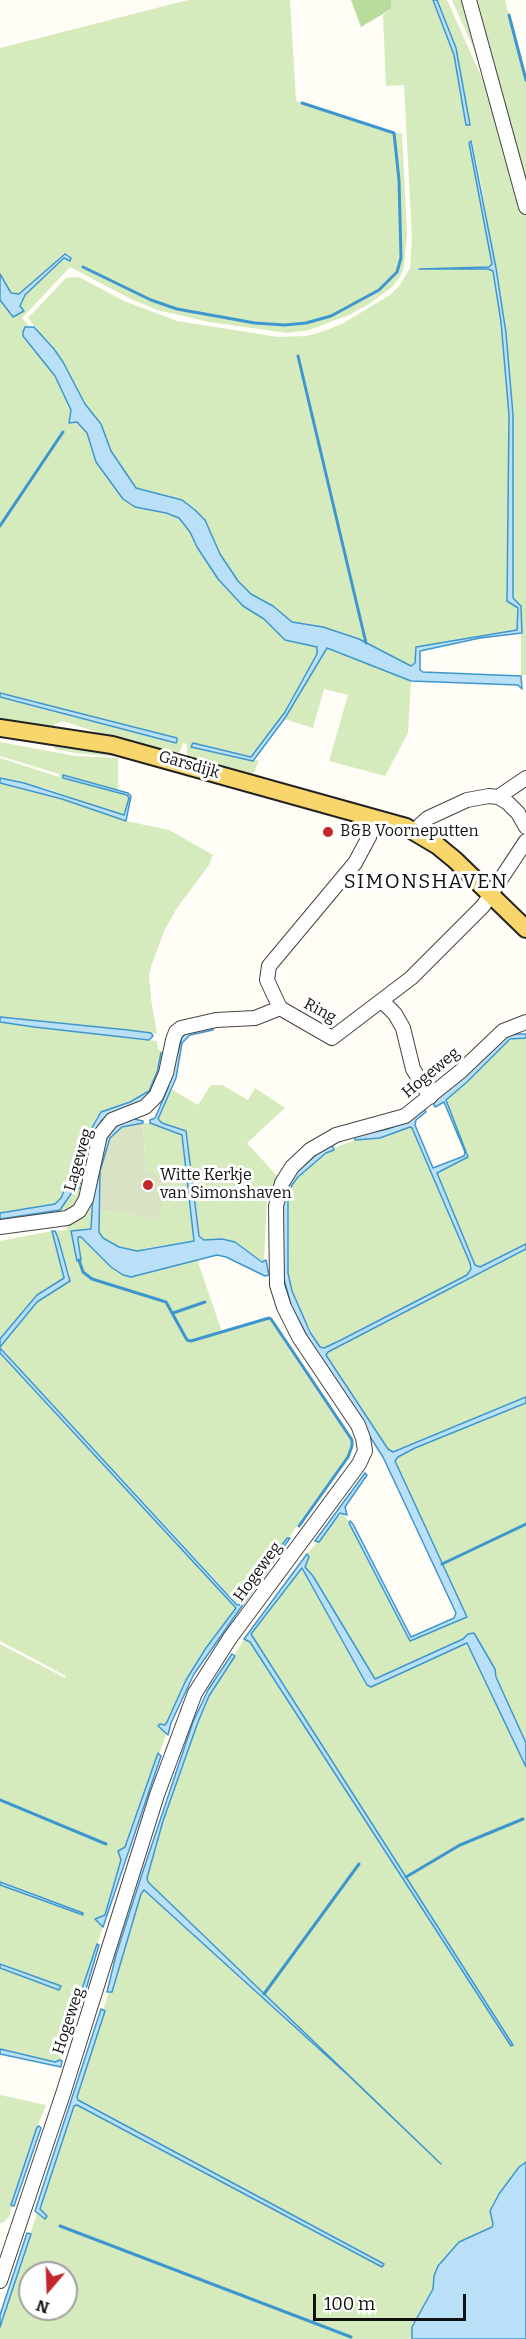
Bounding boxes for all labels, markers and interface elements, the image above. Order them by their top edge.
street label: Garsdijk [156,747,222,783]
place label: B&B Voorneputten [340,822,479,842]
marker: B&B Voorneputten [321,825,335,839]
district label: SIMONSHAVEN [344,870,508,894]
street label: Ring [300,995,340,1027]
street label: Hogeweg [398,1043,464,1103]
street label: Lageweg [61,1126,97,1194]
place label: Witte Kerkje van Simonshaven [160,1166,292,1204]
marker: Witte Kerkje van Simonshaven [141,1178,155,1192]
street label: Hogeweg [230,1538,286,1606]
street label: Hogeweg [49,1985,89,2057]
north arrow [18,2261,78,2321]
scale bar [316,2282,469,2320]
text: 100 m [324,2293,375,2315]
text: N [34,2296,52,2318]

